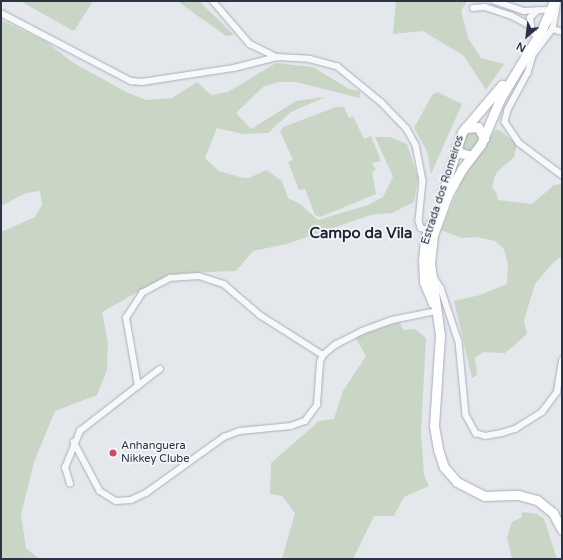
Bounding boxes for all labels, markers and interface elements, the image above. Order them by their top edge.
north arrow [507,16,547,56]
text: N [514,39,528,55]
street label: Estrada dos Romeiros [419,134,467,246]
district label: Campo da Vila [309,225,413,243]
place label: Anhanguera Nikkey Clube [121,440,190,466]
marker: Anhanguera Nikkey Clube [108,448,118,458]

